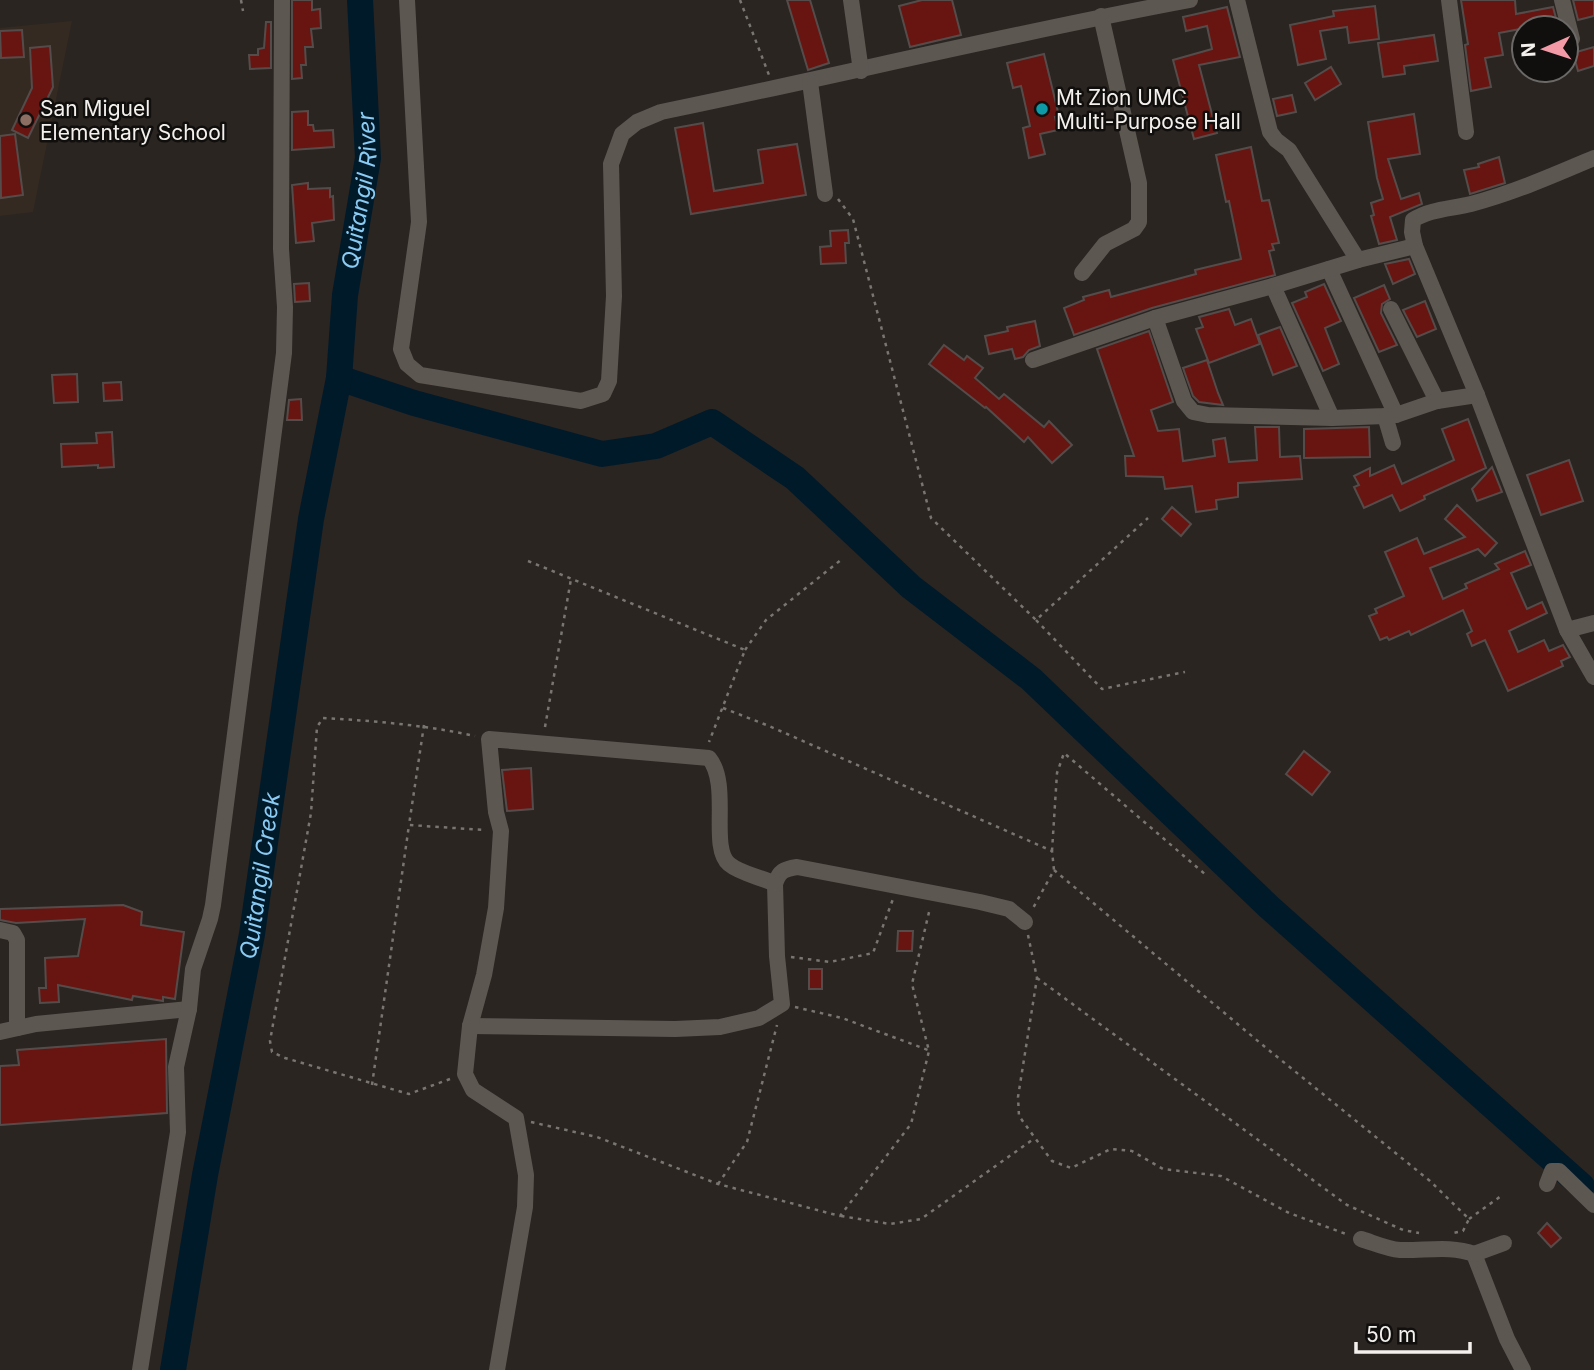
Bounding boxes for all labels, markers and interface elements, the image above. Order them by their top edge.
north arrow [1510,14,1580,84]
text: N [1517,42,1540,58]
place label: Mt Zion UMC Multi-Purpose Hall [1056,85,1241,134]
place label: San Miguel Elementary School [40,96,226,145]
marker: Mt Zion UMC Multi-Purpose Hall [1034,101,1050,117]
water label: Quitangil River [336,110,383,271]
marker: San Miguel Elementary School [18,112,34,128]
water label: Quitangil Creek [233,790,286,961]
scale bar [1356,1310,1470,1354]
text: 50 m [1366,1322,1416,1347]

